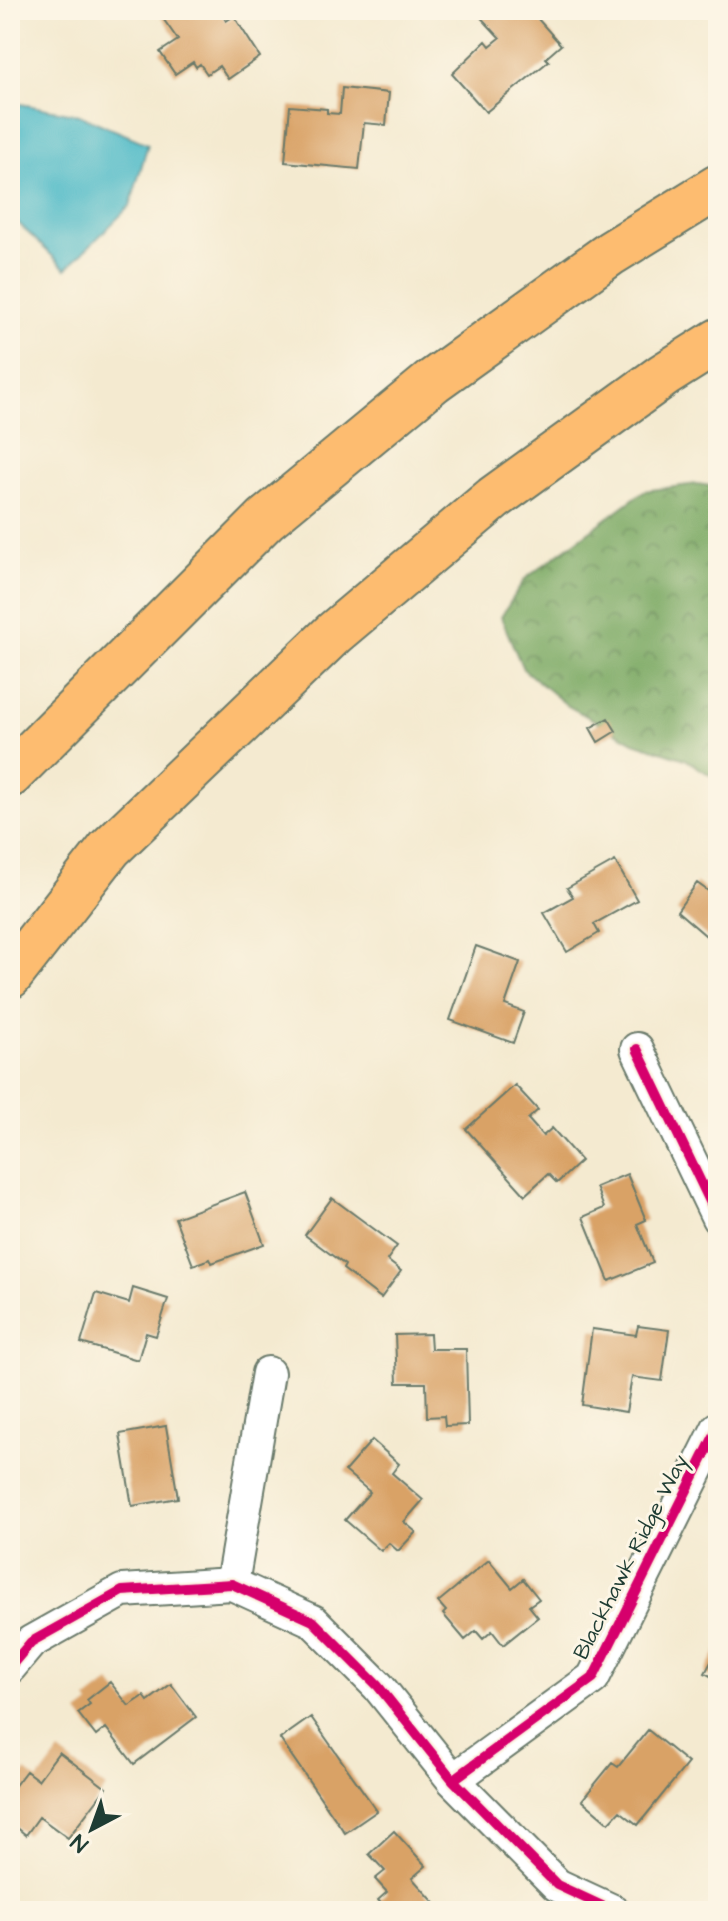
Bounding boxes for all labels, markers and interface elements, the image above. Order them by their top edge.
street label: Blackhawk Ridge Way [566,1449,697,1665]
north arrow [52,1789,132,1869]
text: N [64,1827,95,1859]

